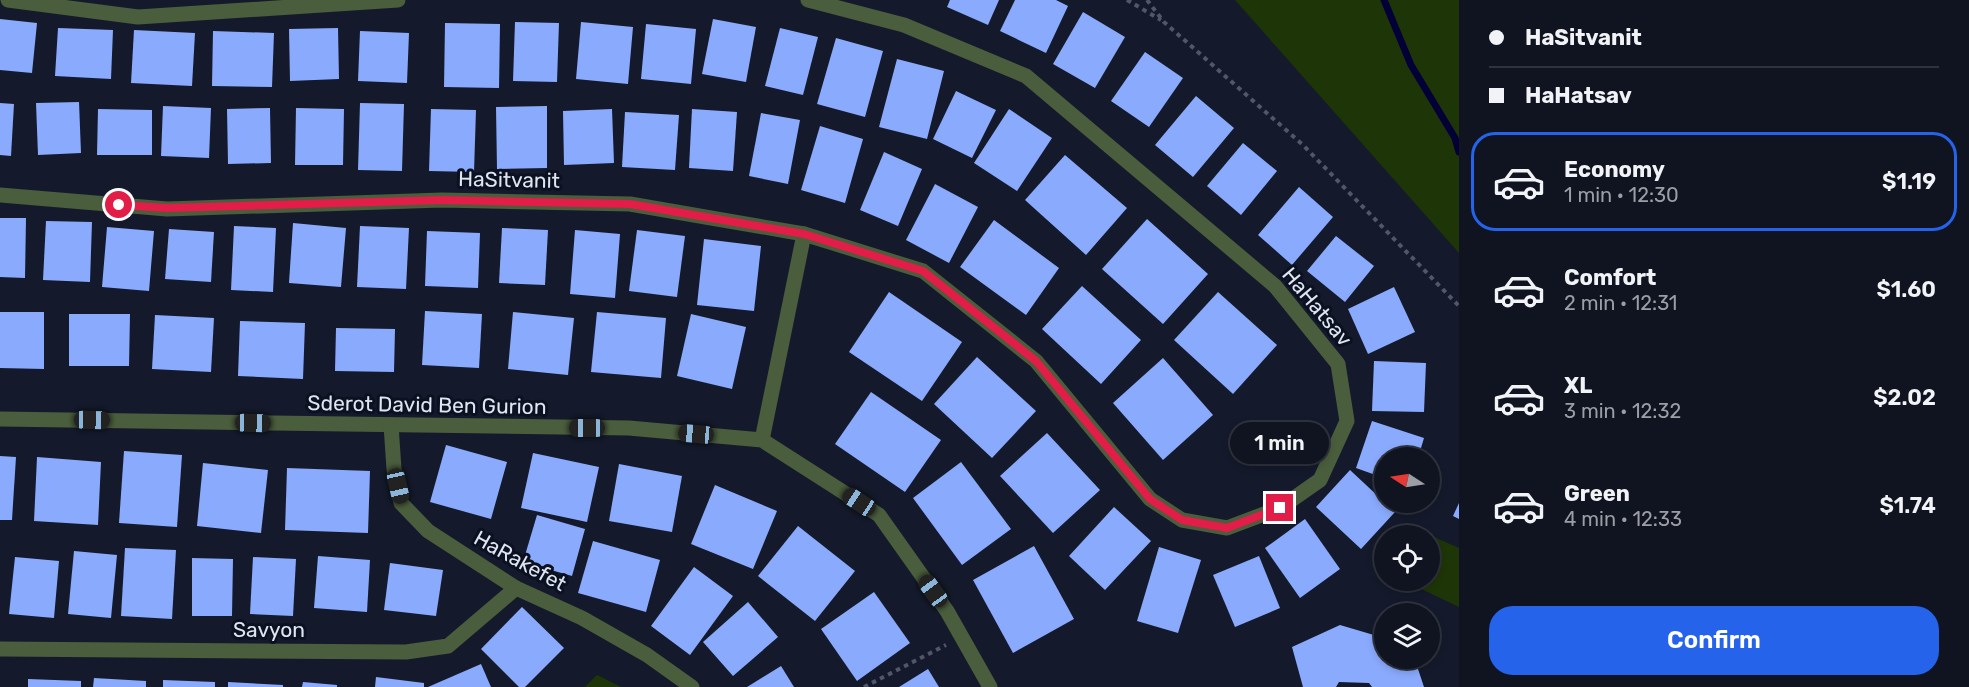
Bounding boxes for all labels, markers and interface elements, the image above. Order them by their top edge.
text: HaSitvanit [1525,24,1642,51]
text: HaHatsav [1525,82,1632,109]
icon: car [1492,155,1546,209]
text: Economy [1564,156,1665,183]
street label: HaSitvanit [458,166,560,193]
text: $1.19 [1882,168,1936,195]
text: 1 min · 12:30 [1564,183,1679,207]
route start [105,191,132,218]
street label: HaHatsav [1277,262,1357,351]
icon: car [1492,263,1546,317]
text: Comfort [1564,264,1656,291]
text: $1.60 [1876,276,1936,303]
text: 2 min · 12:31 [1564,291,1677,315]
icon: car [1492,371,1546,425]
text: XL [1564,372,1592,399]
text: $2.02 [1873,384,1936,411]
street label: Sderot David Ben Gurion [307,390,547,419]
text: 3 min · 12:32 [1564,399,1681,423]
car [74,411,110,429]
car [235,414,271,432]
car [569,419,605,437]
callout: 1 min [1230,421,1330,463]
car [677,423,715,445]
text: 1 min [1254,431,1305,455]
north arrow [1374,447,1440,513]
map controls [1374,447,1440,669]
car [385,466,411,506]
icon: car [1492,479,1546,533]
text: Green [1564,480,1630,507]
car [839,485,879,519]
text: $1.74 [1879,492,1936,519]
route end [1266,494,1293,521]
text: 4 min · 12:33 [1564,507,1682,531]
street label: HaRakefet [470,525,571,596]
button: locate [1374,525,1440,591]
car [915,571,951,611]
button: layers [1374,603,1440,669]
button: Confirm [1489,606,1939,675]
street label: Savyon [233,617,305,642]

